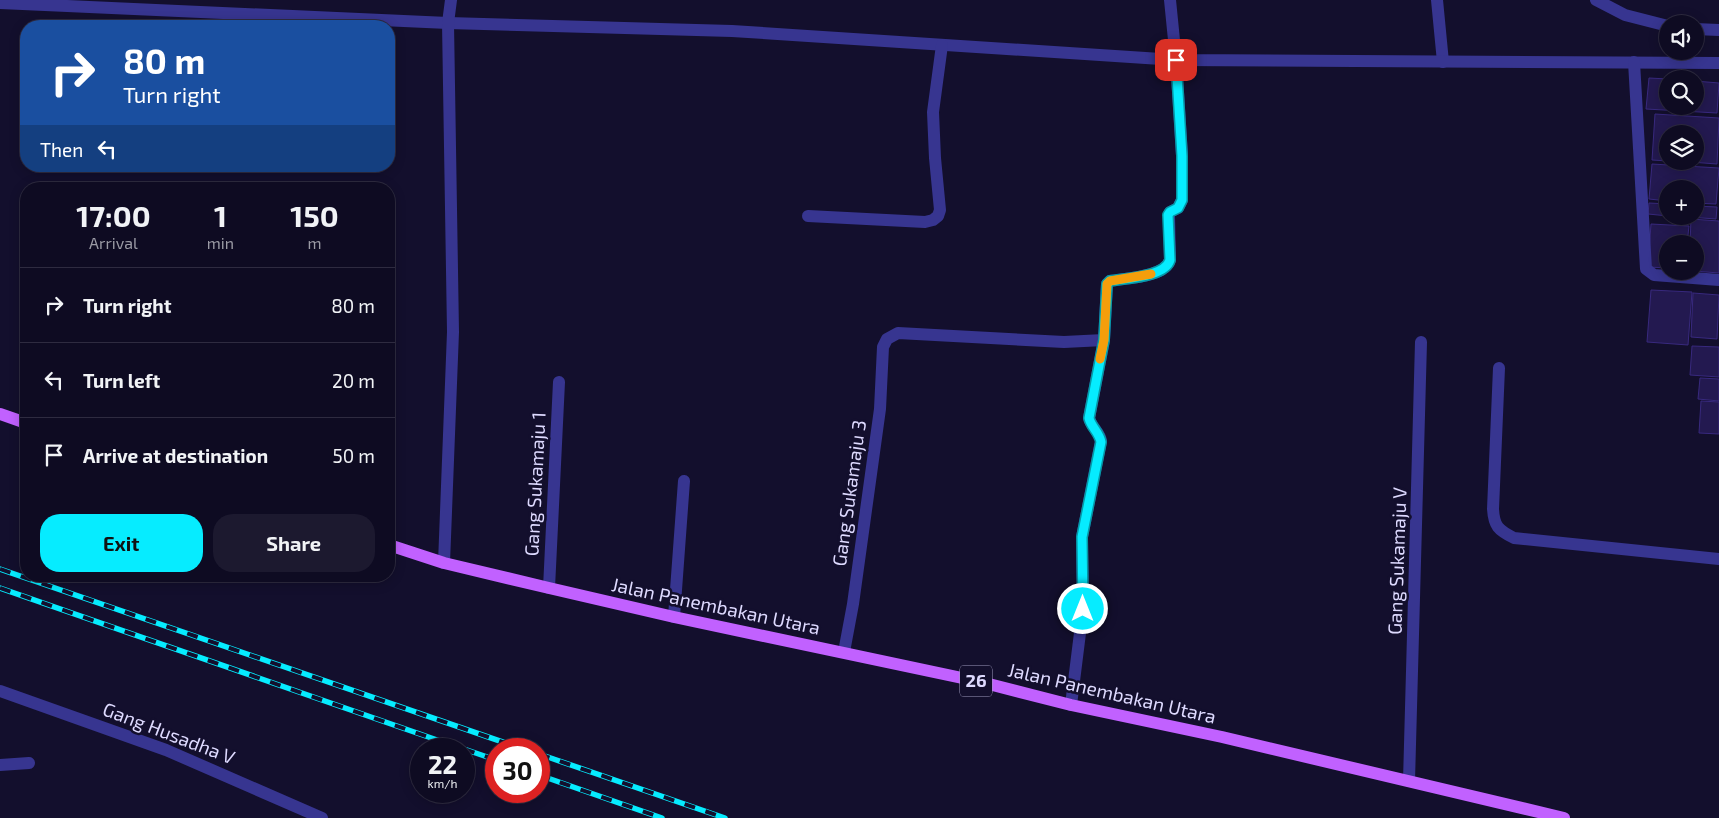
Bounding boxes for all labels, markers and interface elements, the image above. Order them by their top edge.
map controls [1659,15,1704,280]
button: sound [1659,15,1704,60]
text: 80 m [123,39,205,81]
pin [1155,39,1197,81]
icon: right [40,40,105,105]
icon: arrive [1162,46,1190,74]
button: search [1659,70,1704,115]
text: Turn right [123,81,221,107]
button: layers [1659,125,1704,170]
icon: left [93,135,121,163]
text: Then [40,138,83,161]
button: + [1659,180,1704,225]
text: 17:00 [76,197,151,233]
text: 1 [214,197,227,233]
text: 150 [290,197,339,233]
text: Arrival [89,233,138,252]
text: min [207,233,234,252]
text: m [308,233,322,252]
button: − [1659,235,1704,280]
icon: right [40,291,68,319]
text: Turn right [83,294,171,317]
text: 80 m [331,294,375,317]
icon: left [40,366,68,394]
text: Turn left [83,369,160,392]
text: 20 m [332,369,375,392]
street label: Gang Sukamaju 1 [519,411,550,557]
street label: Gang Sukamaju 3 [827,418,870,567]
icon: arrive [40,441,68,469]
text: Arrive at destination [83,444,268,467]
text: 50 m [332,444,375,467]
street label: Gang Sukamaju V [1382,486,1411,635]
button: Exit [40,514,203,572]
button: Share [213,514,375,572]
street label: Jalan Panembakan Utara [610,572,823,639]
position arrow [1056,582,1108,634]
street label: Jalan Panembakan Utara [1006,657,1218,728]
road number: 26 [960,666,992,696]
street label: Gang Husadha V [100,697,239,768]
speed limit sign: 30 [485,738,550,803]
text: 22 [428,749,457,779]
text: km/h [428,776,457,790]

